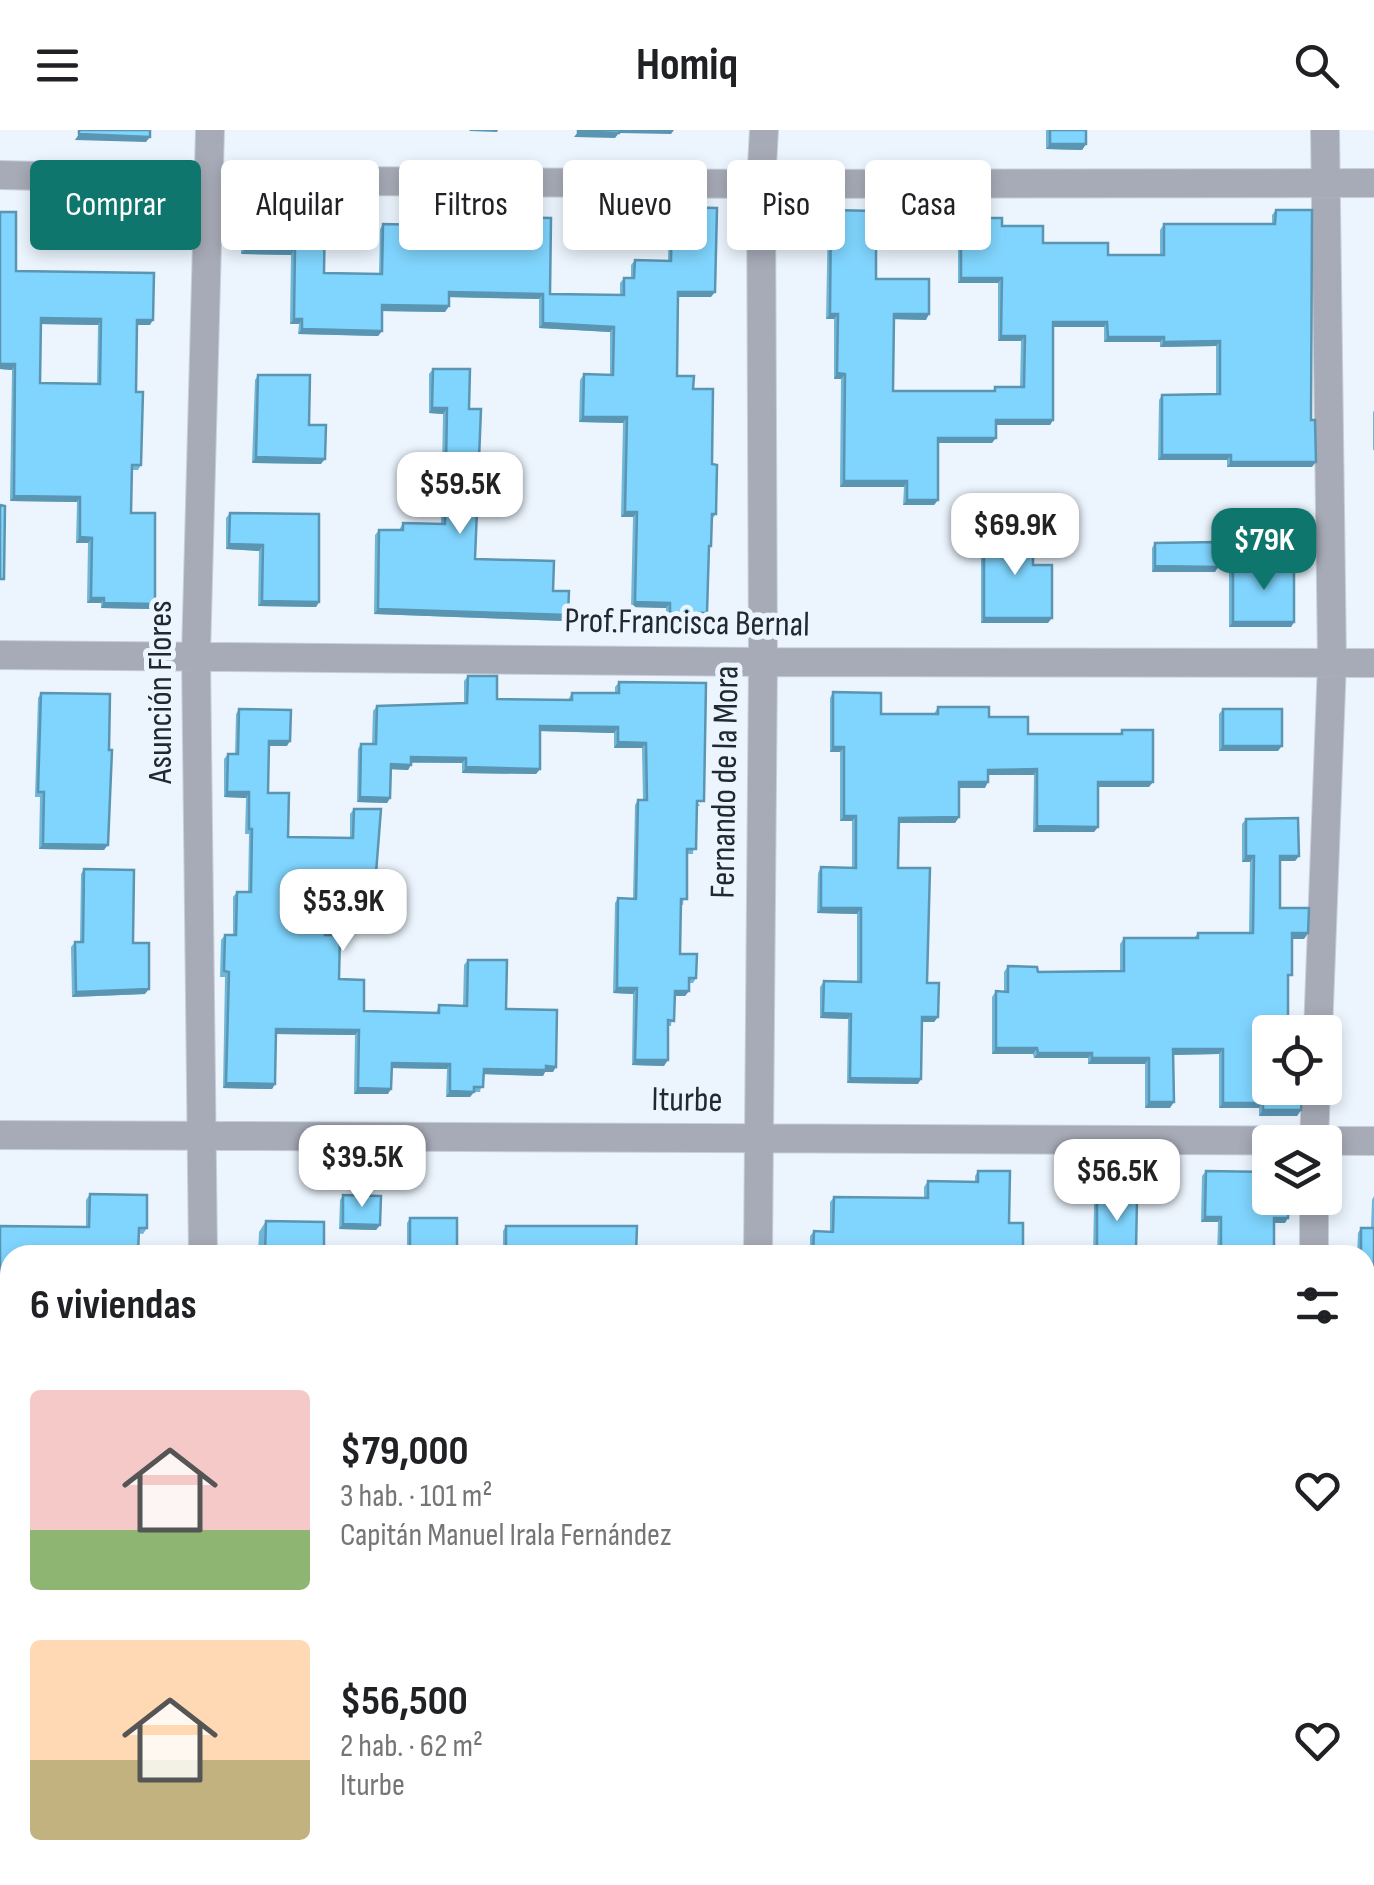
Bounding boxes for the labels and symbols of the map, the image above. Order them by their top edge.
pin: $59.5K [379,452,541,537]
pin: $69.9K [934,493,1096,578]
pin: $79K [1205,508,1323,593]
street label: Prof.Francisca Bernal [564,599,810,647]
street label: Asunción Flores [139,600,182,785]
street label: Fernando de la Mora [701,665,749,899]
pin: $53.9K [262,869,424,954]
street label: Iturbe [651,1078,723,1122]
pin: $39.5K [281,1125,443,1210]
pin: $56.5K [1036,1139,1198,1224]

